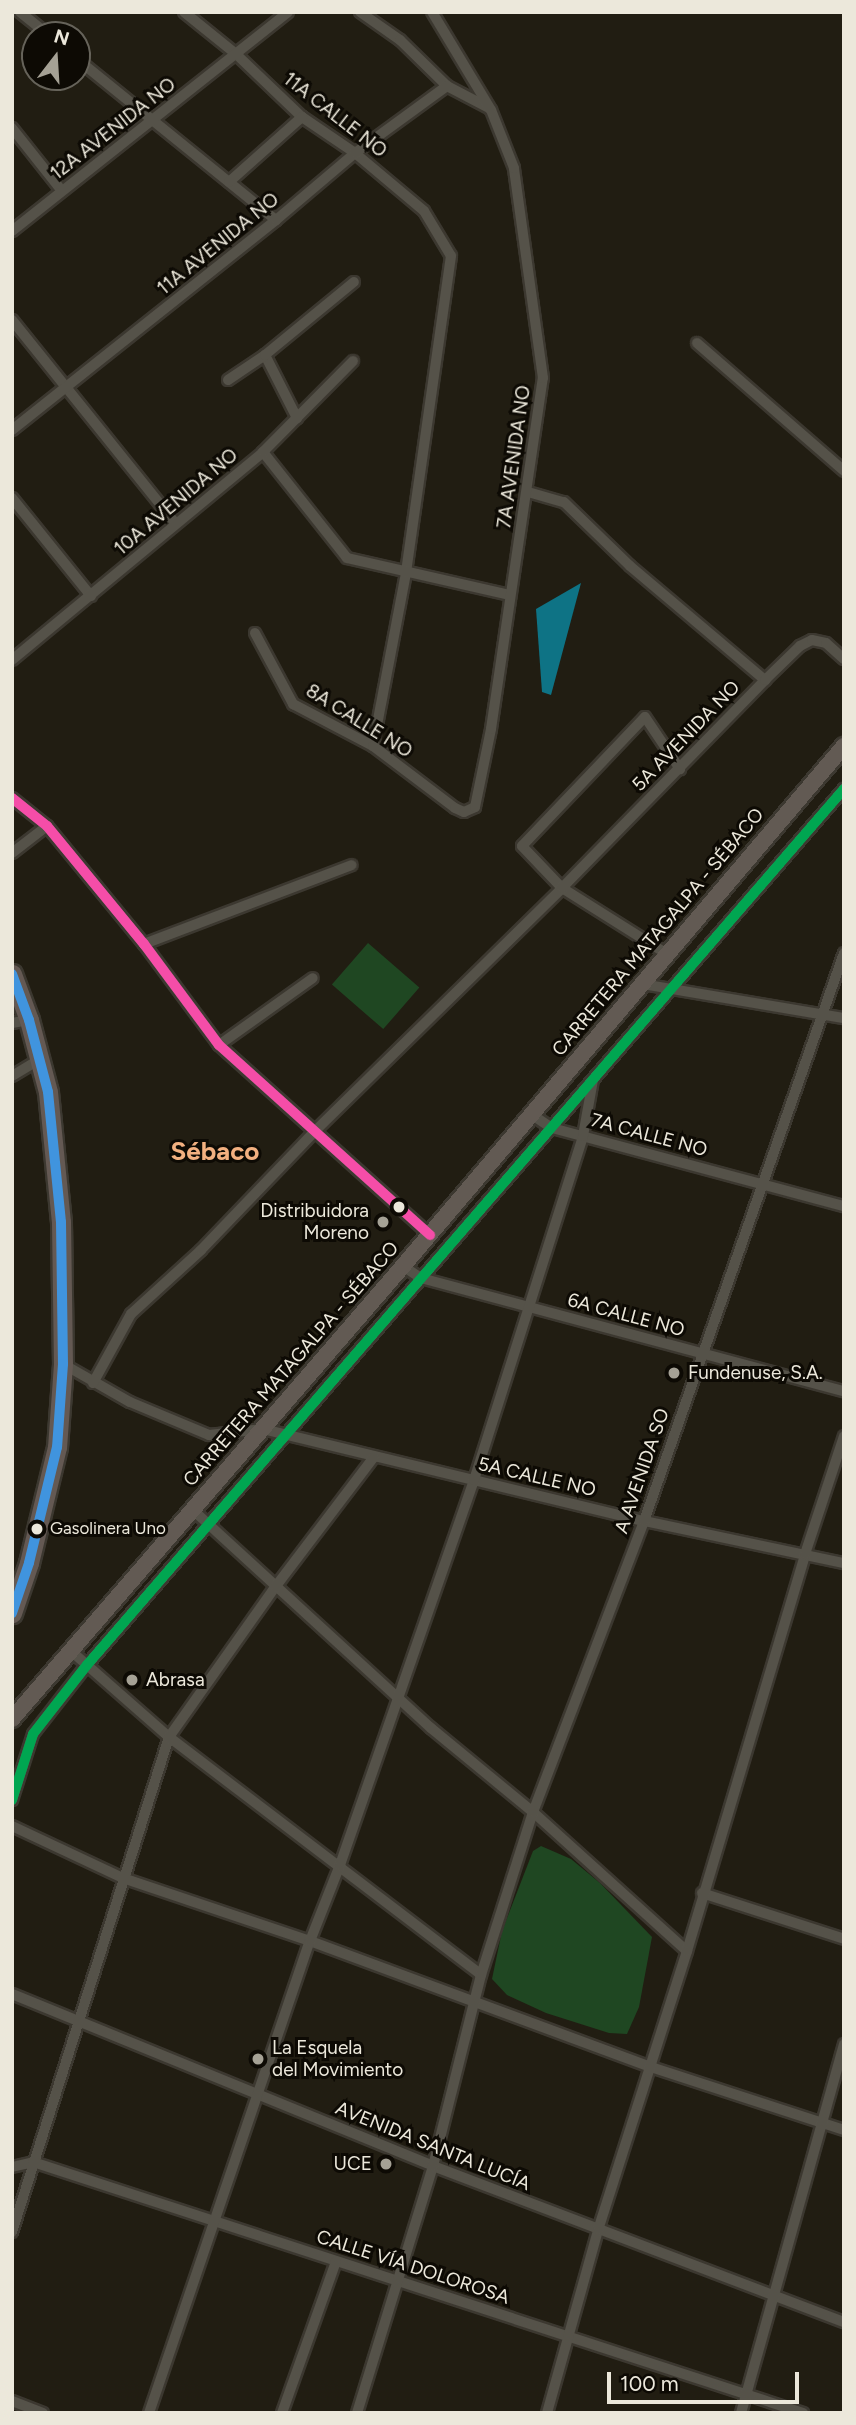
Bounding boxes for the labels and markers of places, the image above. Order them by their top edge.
place label: Distribuidora Moreno [260,1200,369,1244]
unlabelled marker [392,1200,406,1214]
marker: Distribuidora Moreno [375,1214,391,1230]
place label: Fundenuse, S.A. [688,1362,823,1384]
marker: Fundenuse, S.A. [666,1365,682,1381]
place label: Gasolinera Uno [50,1519,166,1539]
marker: Gasolinera Uno [30,1522,44,1536]
place label: Abrasa [146,1669,205,1691]
marker: Abrasa [124,1672,140,1688]
place label: La Esquela del Movimiento [272,2037,403,2081]
marker: La Esquela del Movimiento [250,2051,266,2067]
place label: UCE [334,2153,372,2175]
marker: UCE [378,2156,394,2172]

